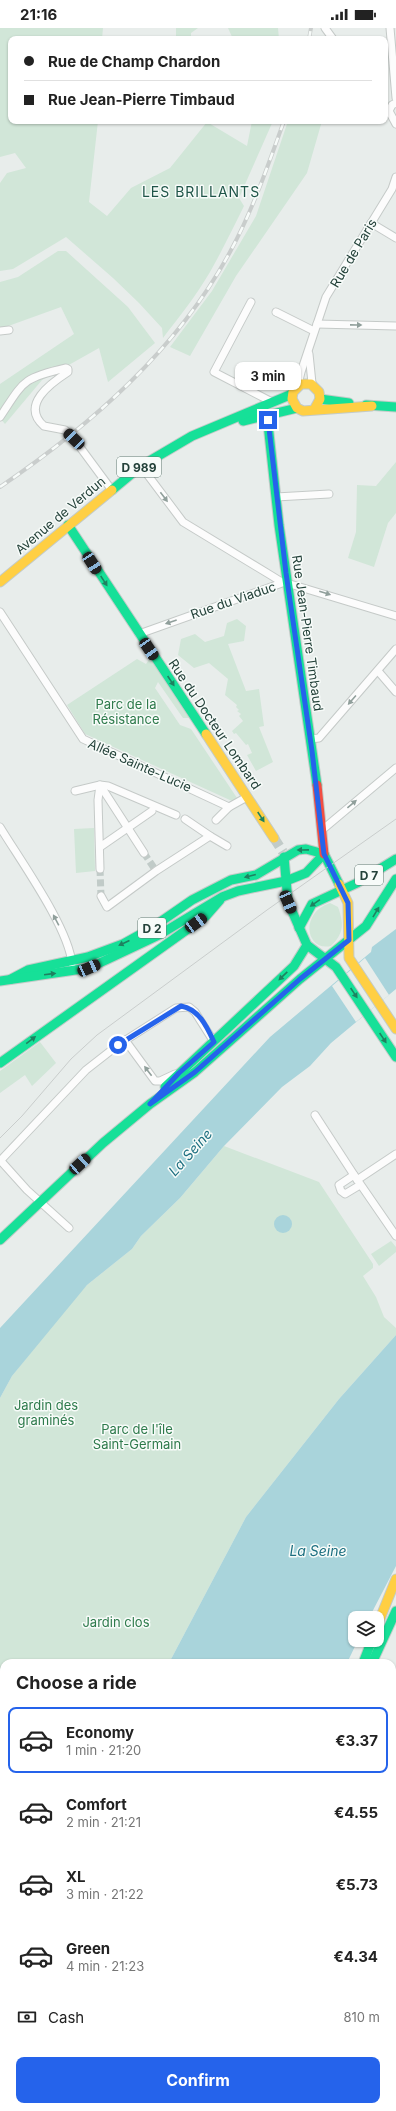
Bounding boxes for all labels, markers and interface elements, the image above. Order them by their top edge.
text: 21:16 [20,5,57,24]
text: Rue de Champ Chardon [48,52,220,71]
text: Rue Jean-Pierre Timbaud [48,90,235,109]
district label: LES BRILLANTS [142,183,260,200]
street label: Rue de Paris [326,216,380,290]
one-way arrow [350,322,363,328]
callout: 3 min [235,362,301,390]
text: 3 min [251,368,285,384]
route end [259,411,277,429]
car [61,426,87,452]
road number: D 989 [117,457,161,477]
street label: Avenue de Verdun [12,473,108,557]
one-way arrow [160,491,169,502]
car [80,550,104,576]
street label: Rue Jean-Pierre Timbaud [289,554,327,712]
one-way arrow [100,576,108,587]
street label: Rue du Viaduc [188,578,278,622]
one-way arrow [319,590,331,596]
one-way arrow [165,619,177,625]
car [137,636,161,662]
street label: Rue du Docteur Lombard [165,656,265,792]
one-way arrow [167,676,175,686]
one-way arrow [348,695,357,705]
park label: Parc de la Résistance [93,696,159,727]
street label: Allée Sainte-Lucie [86,735,194,795]
one-way arrow [346,800,357,809]
one-way arrow [257,811,264,823]
one-way arrow [297,847,310,853]
road number: D 7 [355,865,383,885]
one-way arrow [244,873,256,879]
car [278,889,298,915]
one-way arrow [310,899,321,907]
one-way arrow [372,906,379,918]
car [183,911,209,935]
one-way arrow [53,915,60,926]
road number: D 2 [138,918,166,938]
one-way arrow [118,940,130,946]
car [76,958,102,978]
one-way arrow [44,971,56,977]
one-way arrow [278,971,288,981]
one-way arrow [350,988,357,999]
one-way arrow [379,1033,387,1043]
one-way arrow [26,1036,37,1045]
route start [109,1036,127,1054]
one-way arrow [144,1065,152,1076]
water label: La Seine [165,1125,215,1179]
car [67,1152,93,1176]
park label: Jardin des graminés [14,1397,78,1428]
park label: Parc de l'île Saint-Germain [93,1421,181,1452]
water label: La Seine [289,1542,347,1559]
map controls [348,1611,384,1647]
button: layers [348,1611,384,1647]
park label: Jardin clos [82,1614,150,1630]
text: Choose a ride [16,1672,137,1693]
icon: car [18,1722,54,1758]
text: Economy [66,1723,134,1742]
text: €3.37 [335,1731,378,1750]
text: 1 min · 21:20 [66,1742,141,1758]
icon: car [18,1794,54,1830]
text: Comfort [66,1795,127,1814]
text: €4.55 [334,1803,378,1822]
text: 2 min · 21:21 [66,1814,141,1830]
icon: car [18,1866,54,1902]
text: XL [66,1867,86,1886]
text: €5.73 [336,1875,378,1894]
text: 3 min · 21:22 [66,1886,144,1902]
icon: car [18,1938,54,1974]
text: Green [66,1939,110,1958]
text: €4.34 [334,1947,378,1966]
text: 4 min · 21:23 [66,1958,144,1974]
icon: cash [16,2006,38,2028]
text: Cash [48,2008,84,2027]
text: 810 m [343,2009,380,2025]
button: Confirm [16,2057,380,2103]

